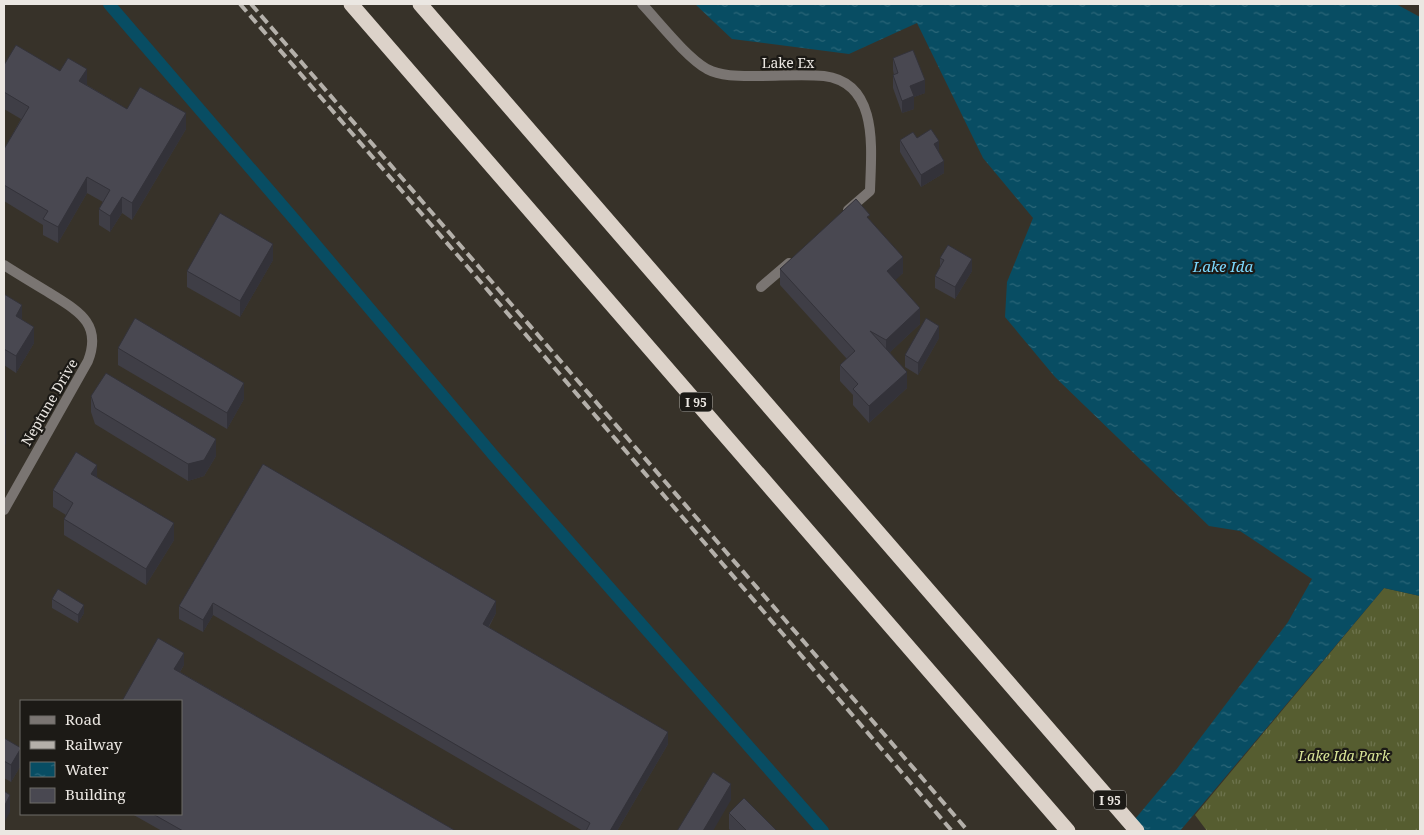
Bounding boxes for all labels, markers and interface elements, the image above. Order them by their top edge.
street label: Lake Ex [762,53,815,72]
water label: Lake Ida [1192,256,1254,276]
street label: Neptune Drive [16,355,82,449]
road number: I 95 [680,392,712,412]
legend [20,700,182,815]
text: Road [65,709,101,729]
text: Railway [65,734,123,754]
park label: Lake Ida Park [1297,746,1391,765]
text: Water [65,759,108,779]
text: Building [65,784,126,804]
road number: I 95 [1094,790,1126,810]

